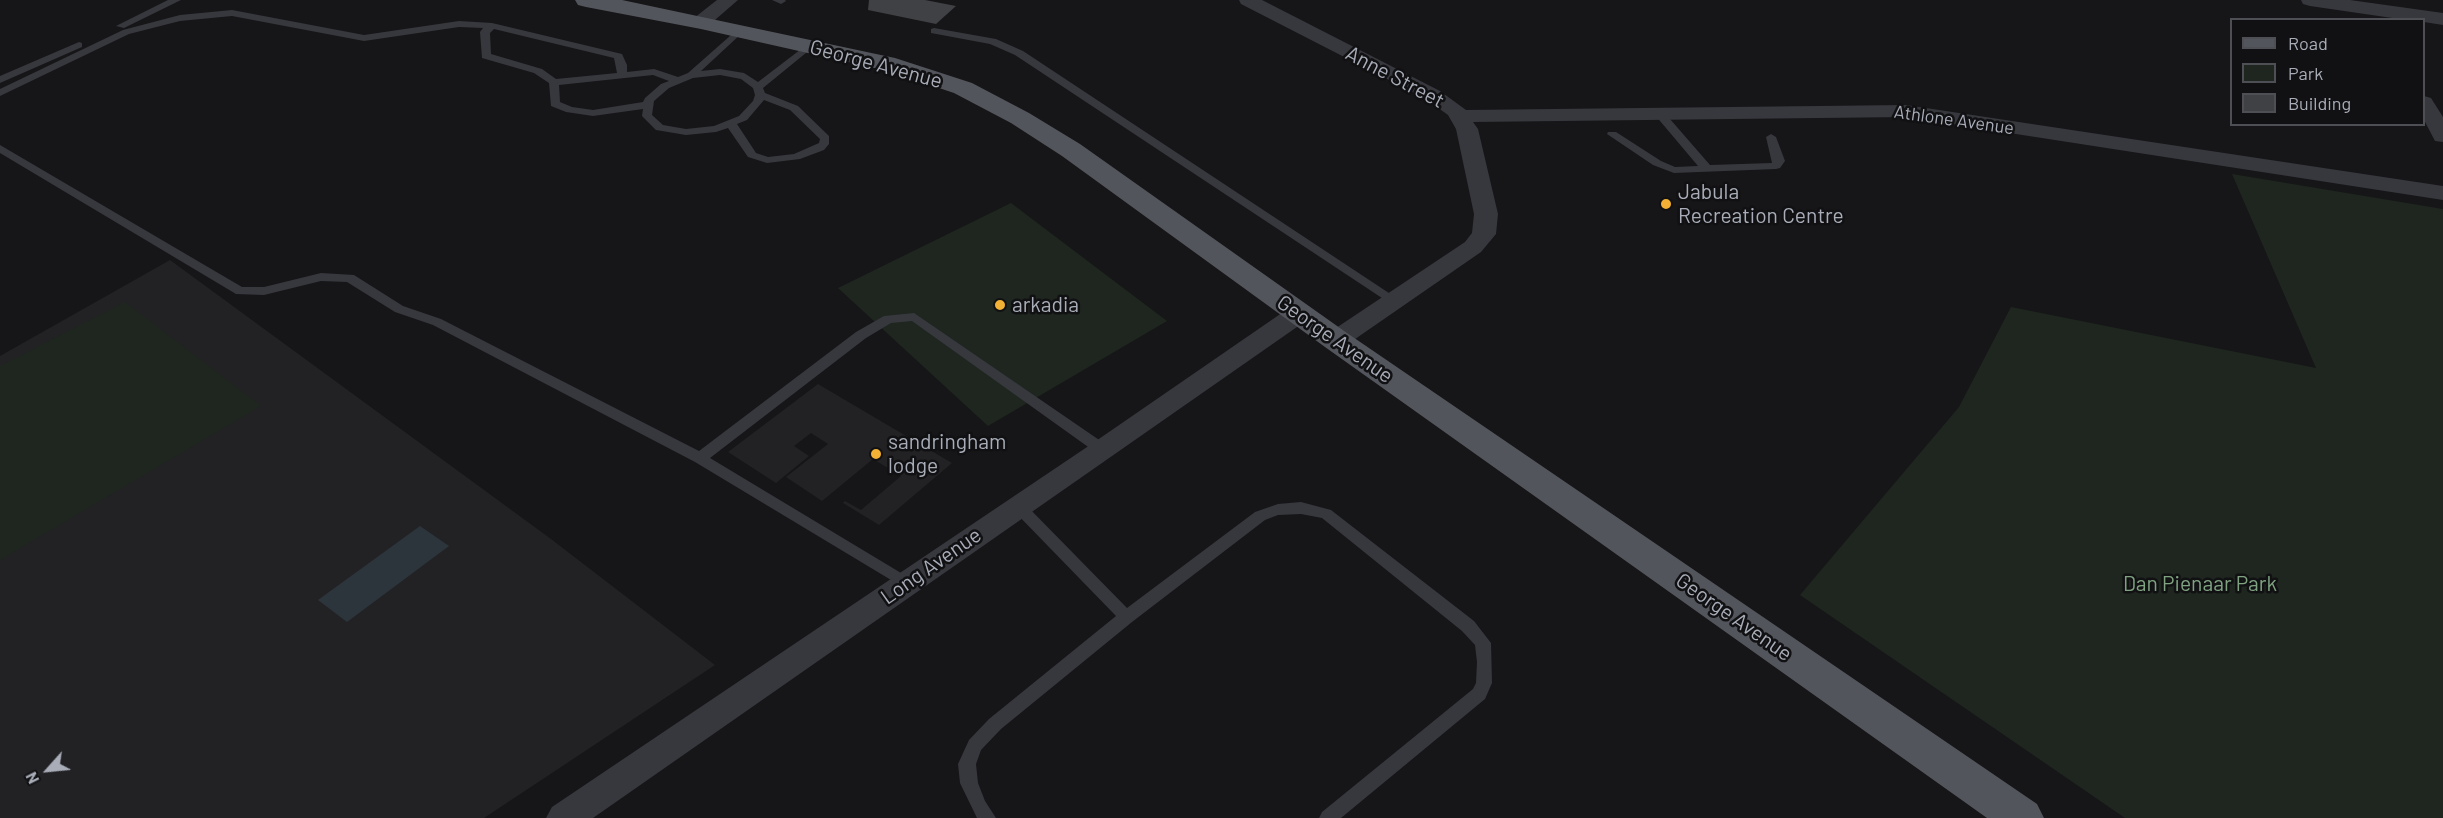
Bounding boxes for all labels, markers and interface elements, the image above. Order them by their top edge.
legend [2230,18,2425,126]
text: Road [2288,32,2328,54]
street label: George Avenue [807,34,945,94]
street label: Anne Street [1341,41,1449,113]
text: Park [2288,62,2323,84]
text: Building [2288,92,2351,114]
street label: Athlone Avenue [1893,101,2015,139]
place label: Jabula Recreation Centre [1678,179,1844,229]
marker: Jabula Recreation Centre [1659,197,1673,211]
street label: George Avenue [1272,290,1398,388]
place label: arkadia [1012,292,1079,318]
marker: arkadia [993,298,1007,312]
place label: sandringham lodge [888,429,1006,479]
marker: sandringham lodge [869,447,883,461]
street label: Long Avenue [876,522,986,610]
street label: George Avenue [1671,568,1797,666]
park label: Dan Pienaar Park [2123,571,2277,597]
north arrow [18,740,78,800]
text: N [21,769,42,787]

